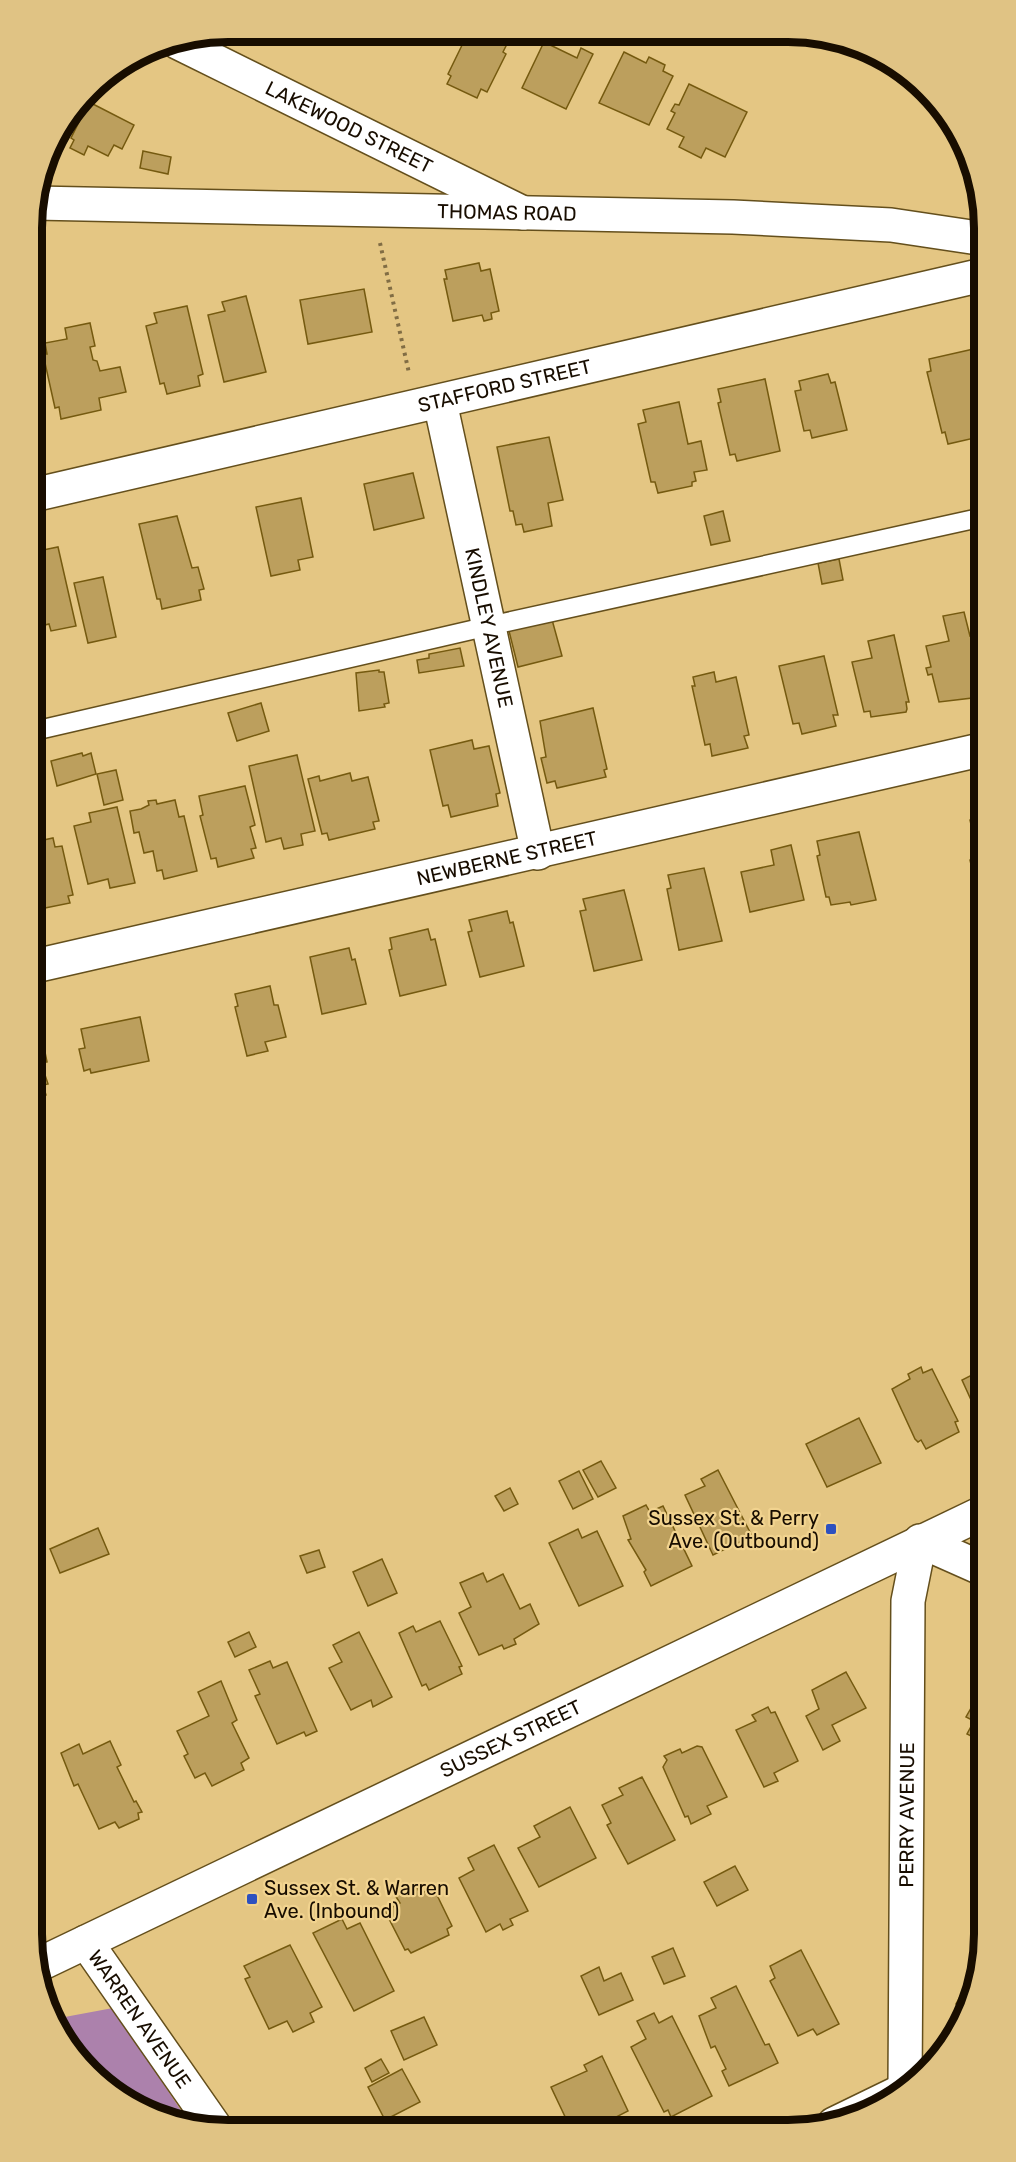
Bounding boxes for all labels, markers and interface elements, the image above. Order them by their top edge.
street label: LAKEWOOD STREET [262,76,437,179]
street label: THOMAS ROAD [437,199,577,226]
street label: STAFFORD STREET [415,354,594,417]
street label: KINDLEY AVENUE [460,546,518,710]
street label: NEWBERNE STREET [414,826,600,890]
place label: Sussex St. & Perry Ave. (Outbound) [648,1506,819,1553]
marker: Sussex St. & Perry Ave. (Outbound) [824,1522,838,1536]
street label: SUSSEX STREET [436,1694,586,1783]
street label: PERRY AVENUE [894,1742,919,1888]
place label: Sussex St. & Warren Ave. (Inbound) [264,1876,449,1923]
marker: Sussex St. & Warren Ave. (Inbound) [245,1892,259,1906]
street label: WARREN AVENUE [83,1945,196,2093]

